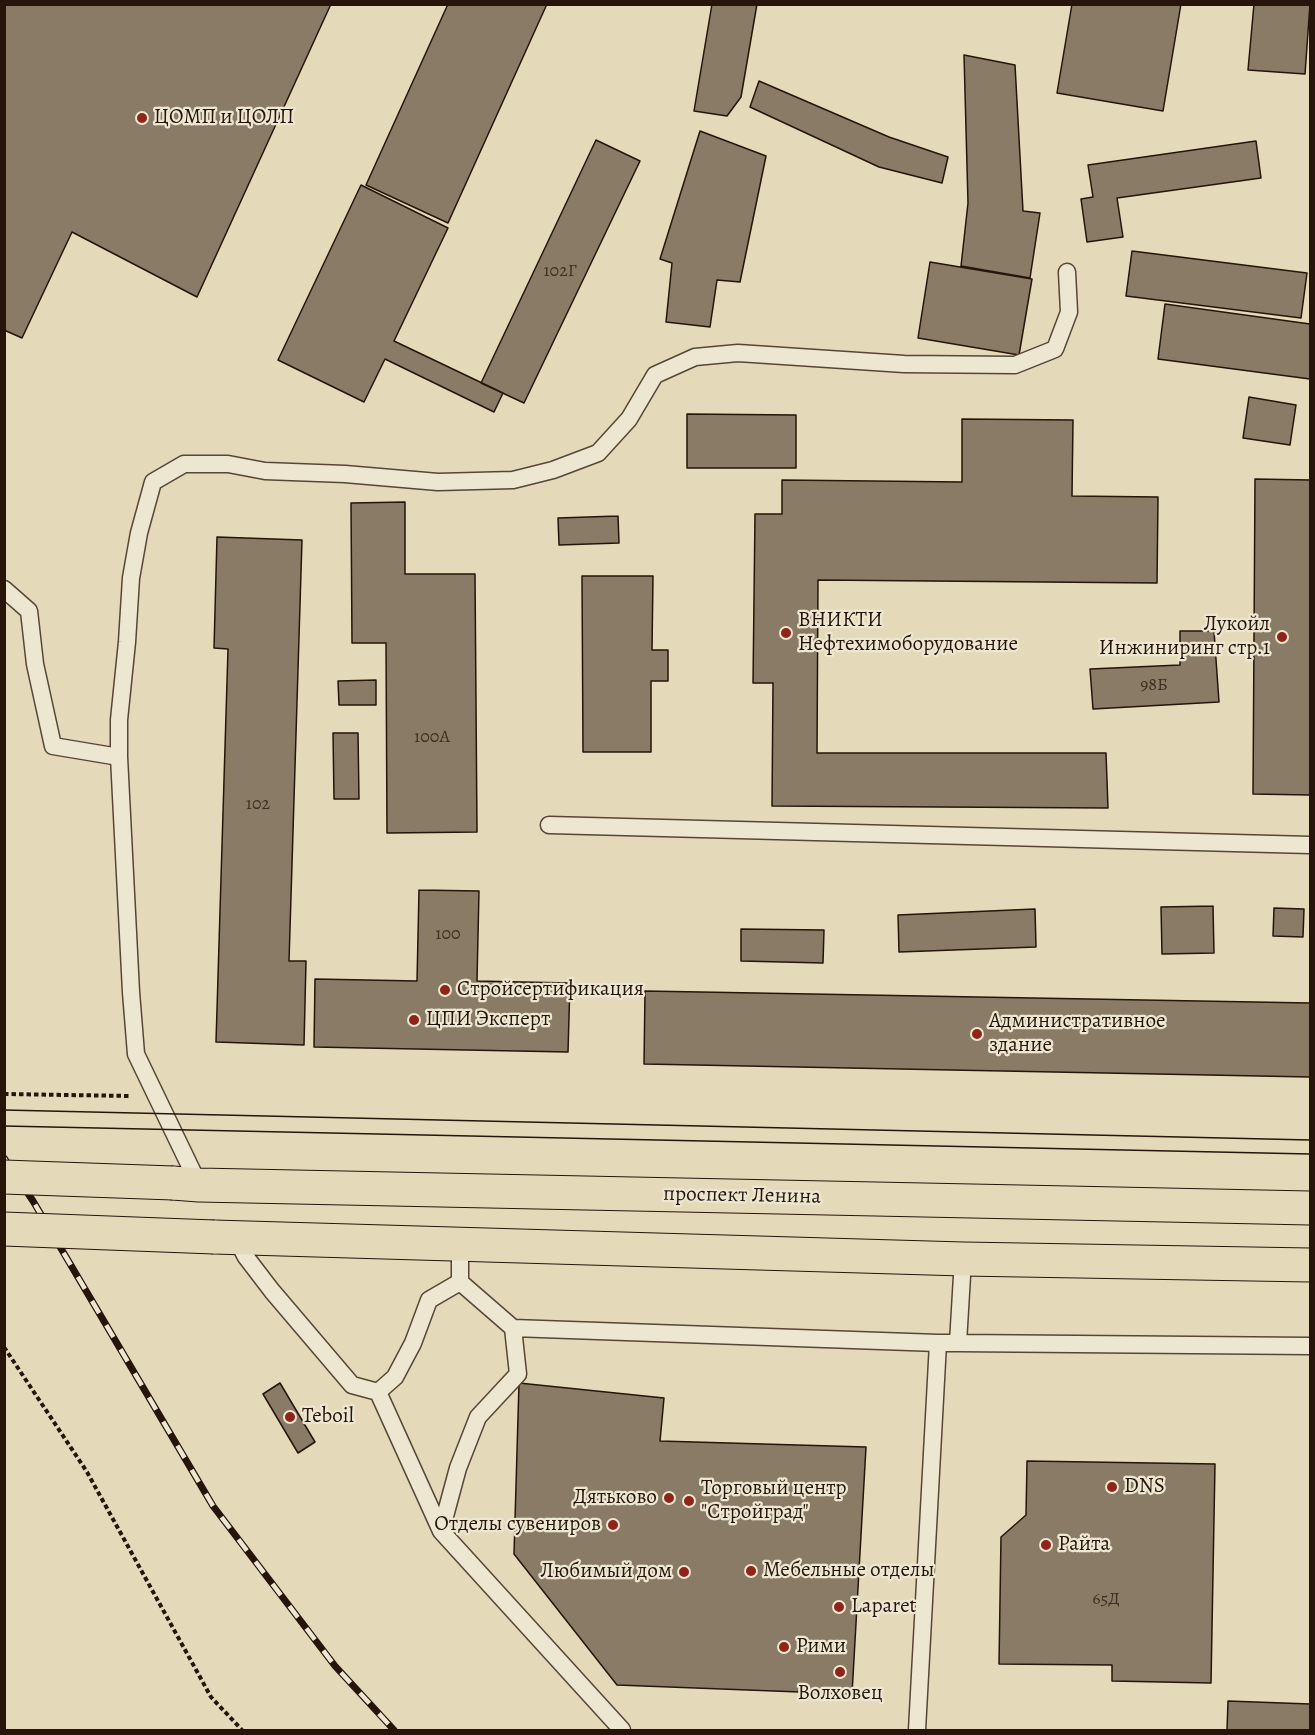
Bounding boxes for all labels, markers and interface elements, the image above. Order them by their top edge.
place label: ЦОМП и ЦОЛП [154,105,294,131]
marker: ЦОМП и ЦОЛП [135,111,149,125]
house number: 102Г [543,261,577,283]
place label: ВНИКТИ Нефтехимоборудование [798,608,1018,658]
place label: Лукойл Инжиниринг стр.1 [1099,612,1270,662]
marker: ВНИКТИ Нефтехимоборудование [779,626,793,640]
marker: Лукойл Инжиниринг стр.1 [1275,630,1289,644]
house number: 98Б [1140,675,1168,697]
house number: 100А [414,727,450,749]
house number: 102 [246,794,270,816]
house number: 100 [435,924,461,946]
place label: Стройсертификация [457,977,644,1003]
marker: Стройсертификация [438,983,452,997]
place label: ЦПИ Эксперт [426,1007,550,1033]
place label: Административное здание [989,1009,1166,1059]
marker: ЦПИ Эксперт [407,1013,421,1027]
marker: Административное здание [970,1027,984,1041]
street label: проспект Ленина [663,1182,821,1210]
place label: Teboil [302,1404,354,1430]
marker: Teboil [283,1410,297,1424]
place label: DNS [1124,1474,1165,1500]
place label: Торговый центр "Стройград" [701,1476,847,1526]
marker: DNS [1105,1480,1119,1494]
place label: Дятьково [573,1485,657,1511]
marker: Дятьково [662,1491,676,1505]
marker: Торговый центр "Стройград" [682,1494,696,1508]
place label: Отделы сувениров [434,1512,601,1538]
marker: Отделы сувениров [606,1518,620,1532]
place label: Райта [1058,1532,1110,1558]
marker: Райта [1039,1538,1053,1552]
place label: Мебельные отделы [763,1558,934,1584]
place label: Любимый дом [540,1559,672,1585]
marker: Мебельные отделы [744,1564,758,1578]
marker: Любимый дом [677,1565,691,1579]
house number: 65Д [1092,1589,1120,1611]
place label: Laparet [851,1594,916,1620]
marker: Laparet [832,1600,846,1614]
place label: Рими [796,1634,846,1660]
marker: Рими [777,1640,791,1654]
marker: Волховец [833,1665,847,1679]
place label: Волховец [797,1681,883,1707]

